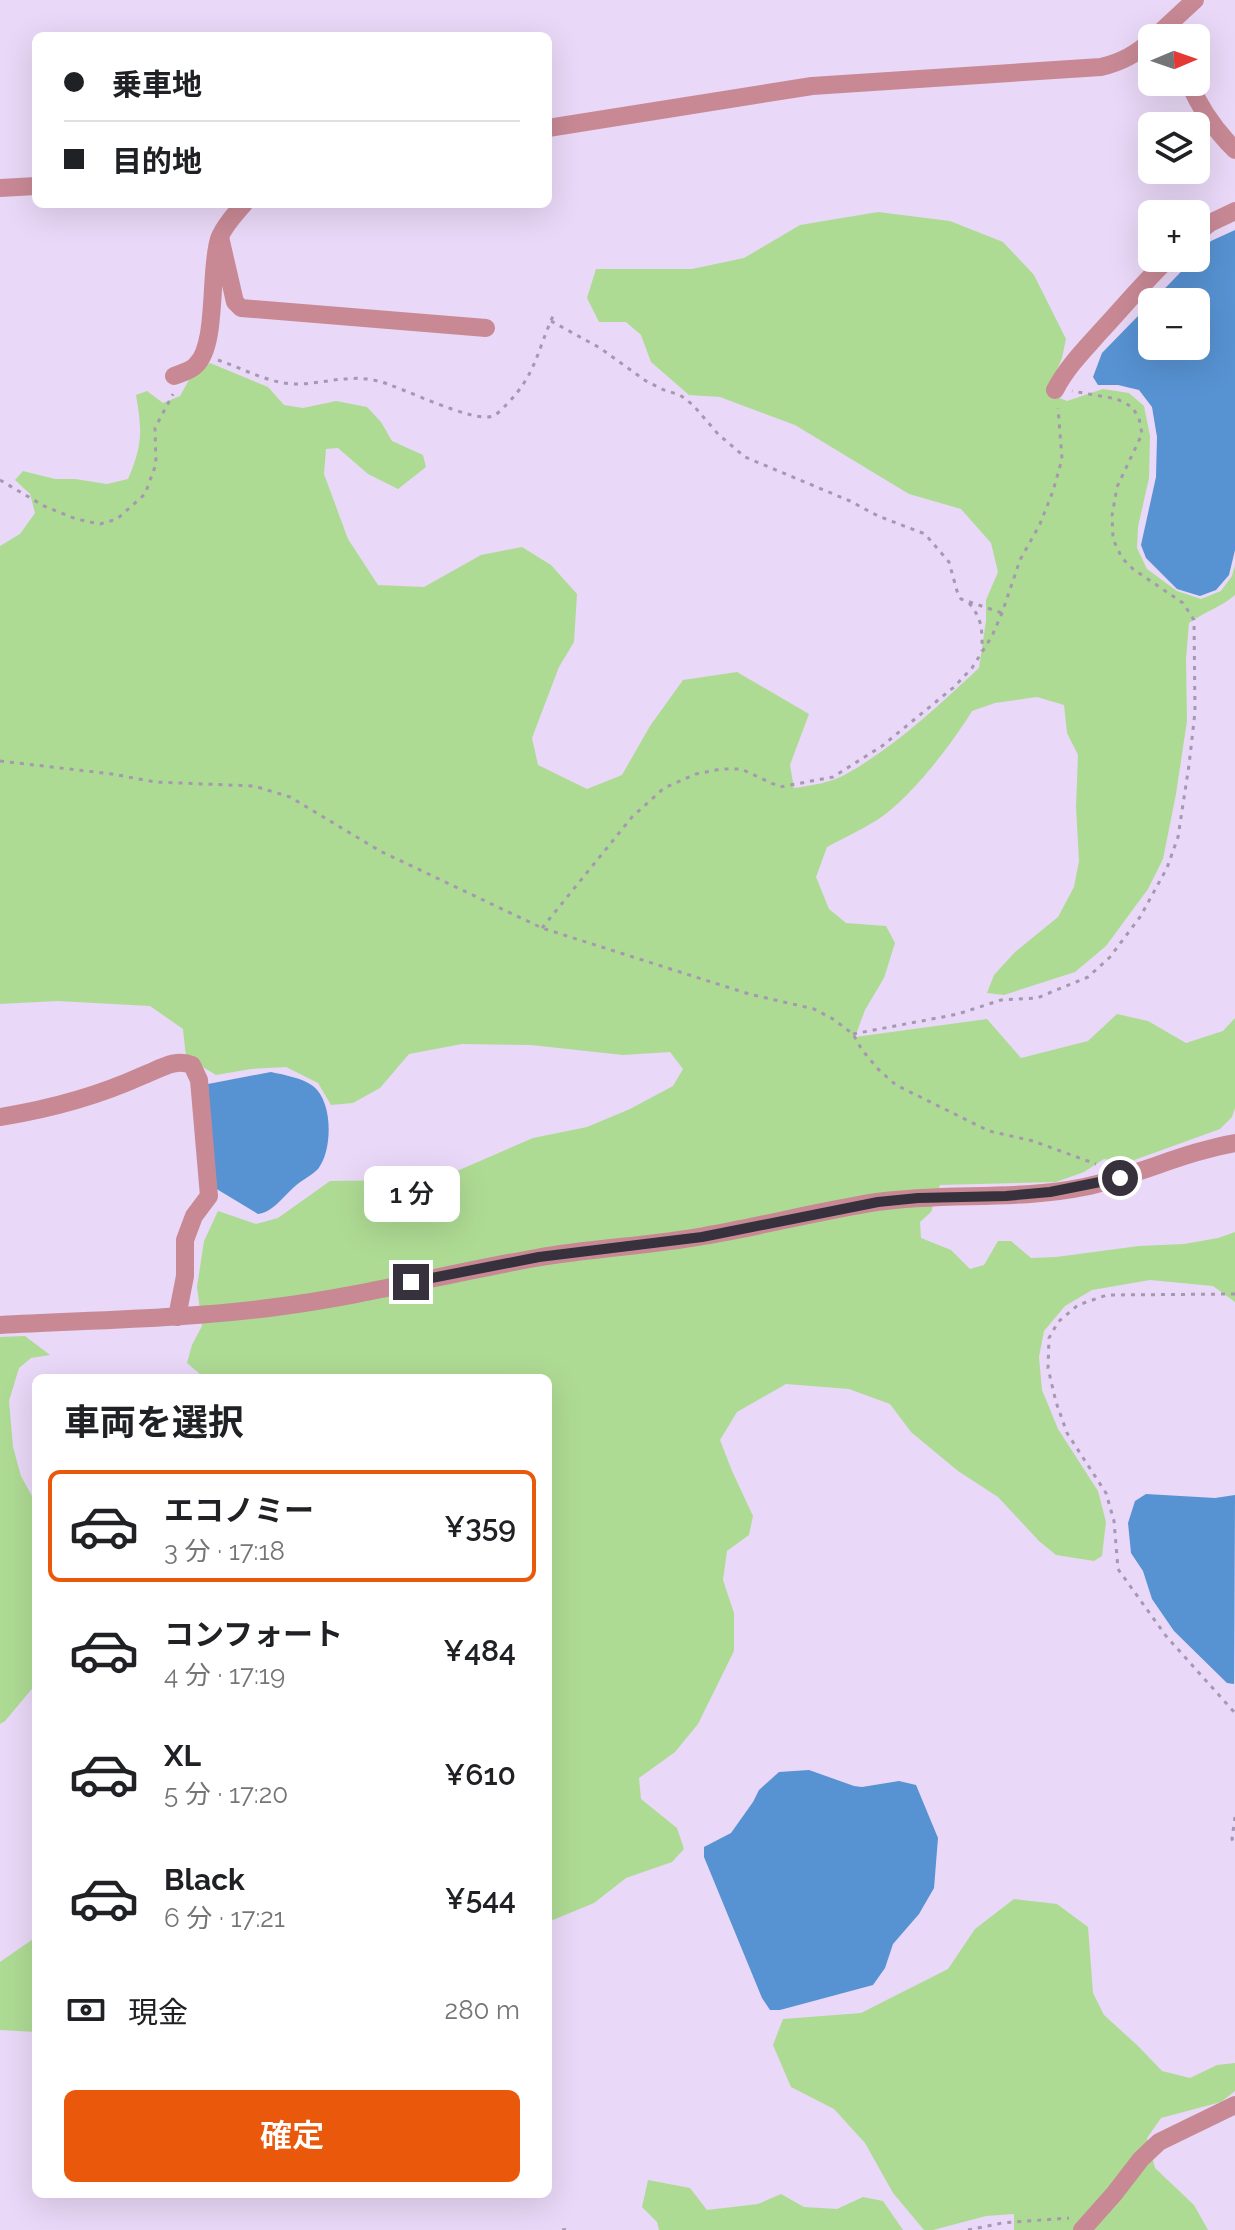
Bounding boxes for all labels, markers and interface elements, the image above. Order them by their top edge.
north arrow [1138,24,1210,96]
map controls [1138,24,1210,360]
text: 乗車地 [112,67,202,102]
button: layers [1138,112,1210,184]
text: 目的地 [112,144,202,179]
button: + [1138,200,1210,272]
button: − [1138,288,1210,360]
route start [1102,1160,1138,1196]
callout: 1 分 [363,1166,459,1222]
text: 1 分 [390,1179,434,1209]
route end [393,1264,429,1300]
text: 車両を選択 [64,1401,244,1443]
icon: car [68,1490,140,1562]
text: エコノミー [164,1493,314,1528]
text: ¥359 [444,1509,516,1544]
text: 3 分 · 17:18 [164,1536,285,1566]
icon: car [68,1614,140,1686]
text: コンフォート [164,1617,343,1652]
text: ¥484 [443,1633,516,1668]
text: 4 分 · 17:19 [164,1660,285,1690]
icon: car [68,1738,140,1810]
text: XL [164,1738,201,1773]
text: ¥610 [444,1757,516,1792]
text: 5 分 · 17:20 [164,1779,288,1809]
icon: car [68,1862,140,1934]
text: Black [164,1862,245,1897]
text: ¥544 [445,1881,516,1916]
text: 6 分 · 17:21 [164,1903,285,1933]
icon: cash [64,1988,108,2032]
text: 現金 [128,1995,188,2030]
text: 280 m [445,1995,520,2025]
button: 確定 [64,2090,520,2182]

